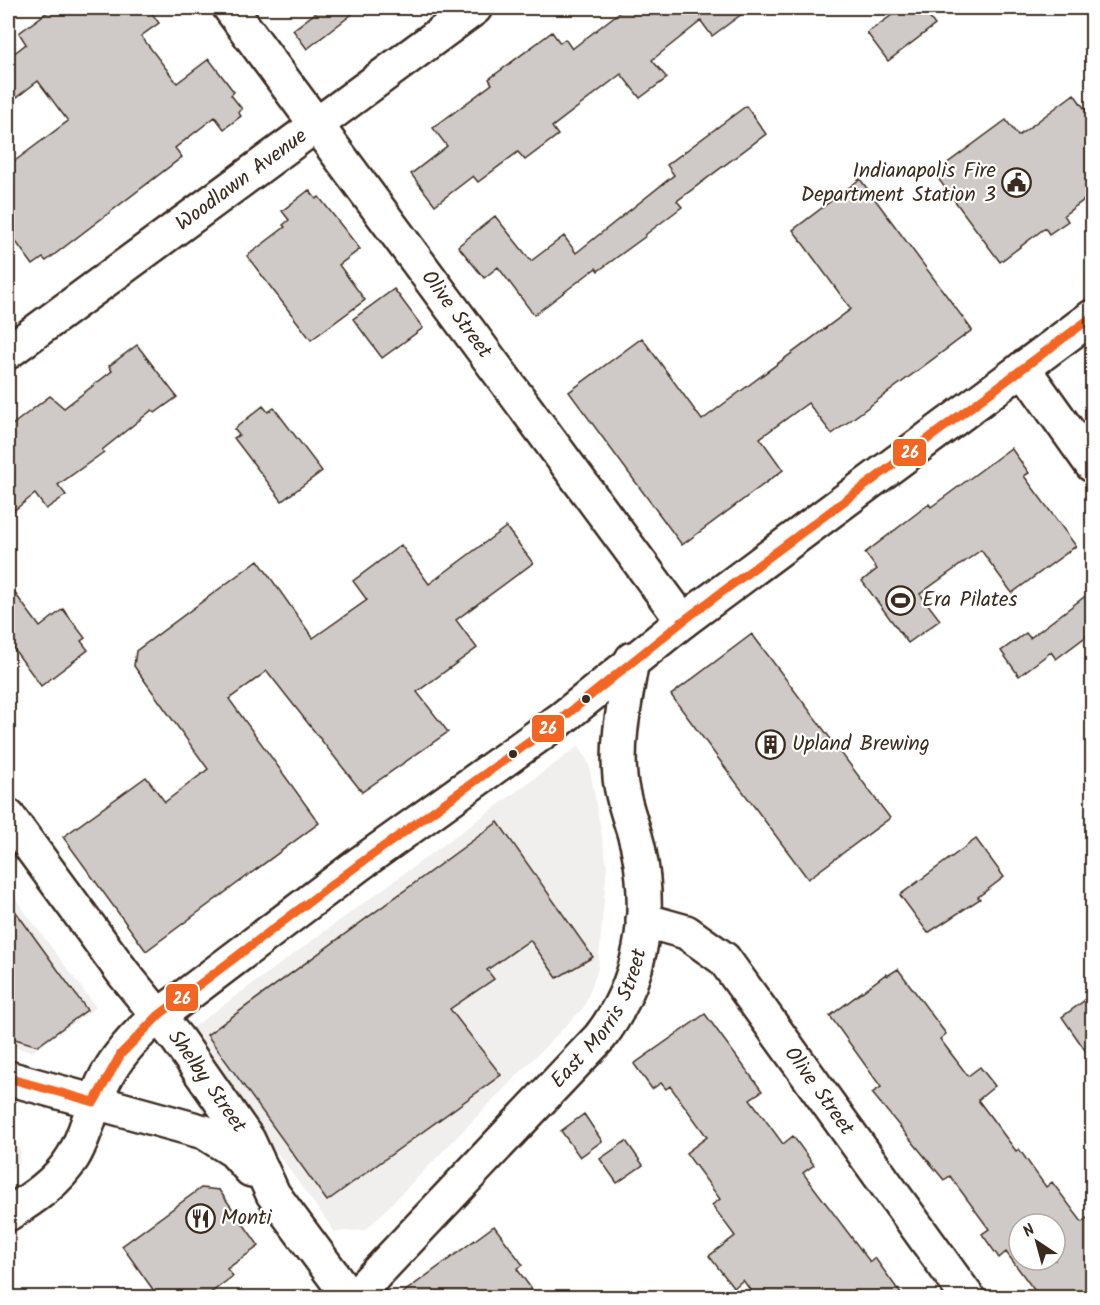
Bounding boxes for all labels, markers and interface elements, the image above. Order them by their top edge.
street label: Woodlawn Avenue [169,120,315,240]
place label: Indianapolis Fire Department Station 3 [801,155,997,212]
public building icon: Indianapolis Fire Department Station 3 [1001,167,1033,199]
street label: Olive Street [413,263,501,366]
line badge: 26 [892,438,927,467]
text: 26 [901,441,919,466]
sports icon: Era Pilates [885,584,917,616]
place label: Era Pilates [922,584,1017,617]
unlabelled marker [580,693,592,705]
line badge: 26 [531,714,565,743]
text: 26 [539,717,557,742]
building icon: Upland Brewing [755,728,787,760]
place label: Upland Brewing [792,728,930,761]
unlabelled marker [507,748,519,760]
street label: East Morris Street [543,945,656,1096]
line badge: 26 [165,983,199,1012]
text: 26 [173,987,191,1012]
street label: Shelby Street [159,1023,255,1141]
street label: Olive Street [776,1040,863,1143]
restaurant icon: Monti [184,1202,216,1234]
place label: Monti [221,1202,272,1235]
north arrow [1007,1212,1067,1272]
text: N [1018,1218,1041,1244]

